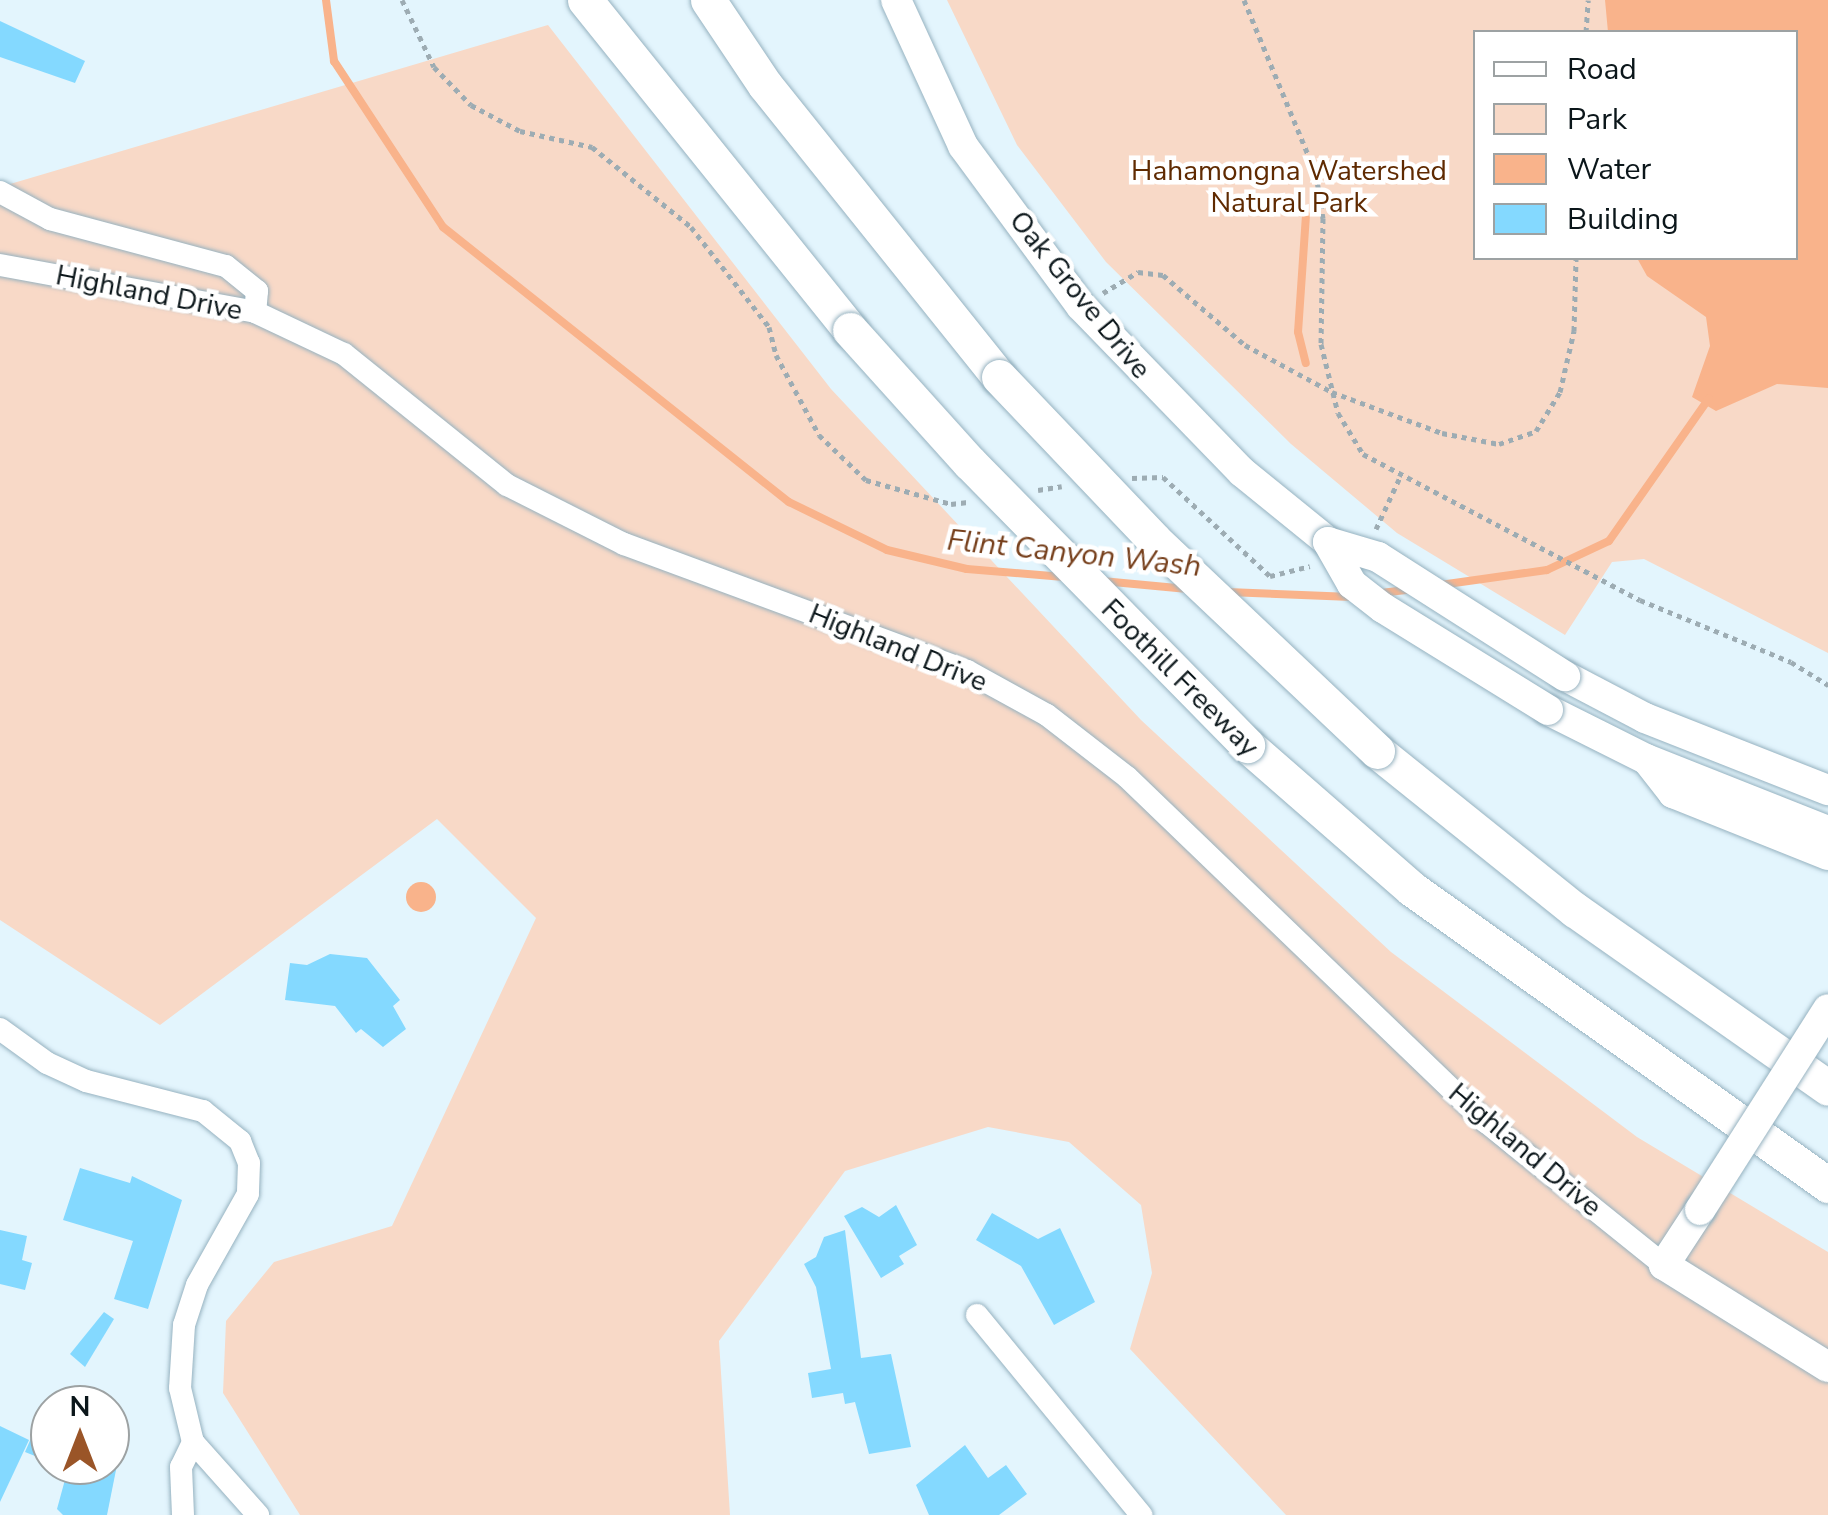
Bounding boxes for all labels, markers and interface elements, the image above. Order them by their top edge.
legend [1473,30,1798,260]
text: Road [1567,49,1637,90]
text: Park [1567,99,1627,140]
text: Water [1567,149,1651,190]
park label: Hahamongna Watershed Natural Park [1131,154,1447,220]
text: Building [1567,199,1679,240]
street label: Oak Grove Drive [1002,204,1158,386]
street label: Highland Drive [53,258,245,328]
water label: Flint Canyon Wash [945,523,1203,585]
street label: Foothill Freeway [1094,592,1266,764]
street label: Highland Drive [804,597,992,699]
street label: Highland Drive [1442,1076,1608,1224]
north arrow [30,1385,130,1485]
text: N [70,1388,90,1426]

